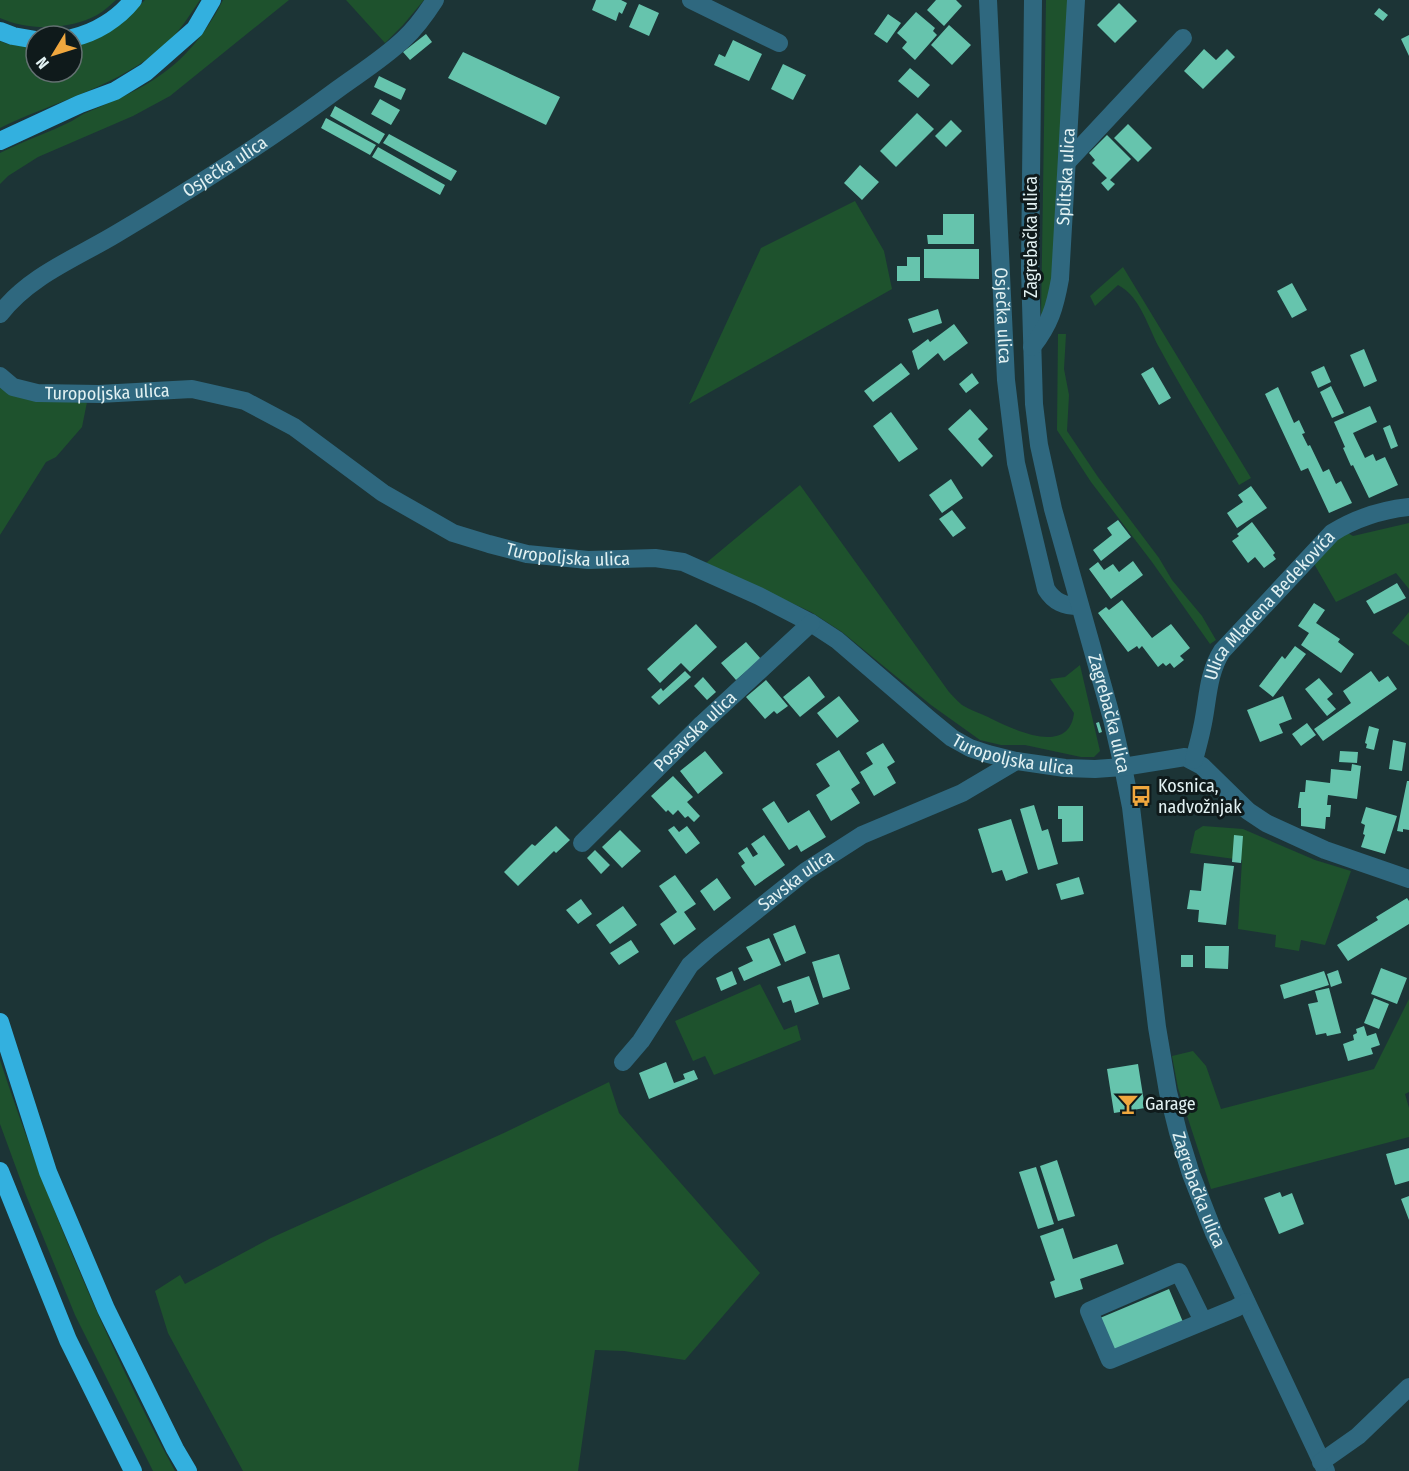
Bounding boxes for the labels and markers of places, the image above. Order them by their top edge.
place label: Kosnica, nadvožnjak [1158,775,1242,818]
bus stop icon: Kosnica, nadvožnjak [1129,784,1153,808]
bar icon: Garage [1116,1092,1140,1116]
place label: Garage [1145,1093,1196,1115]

